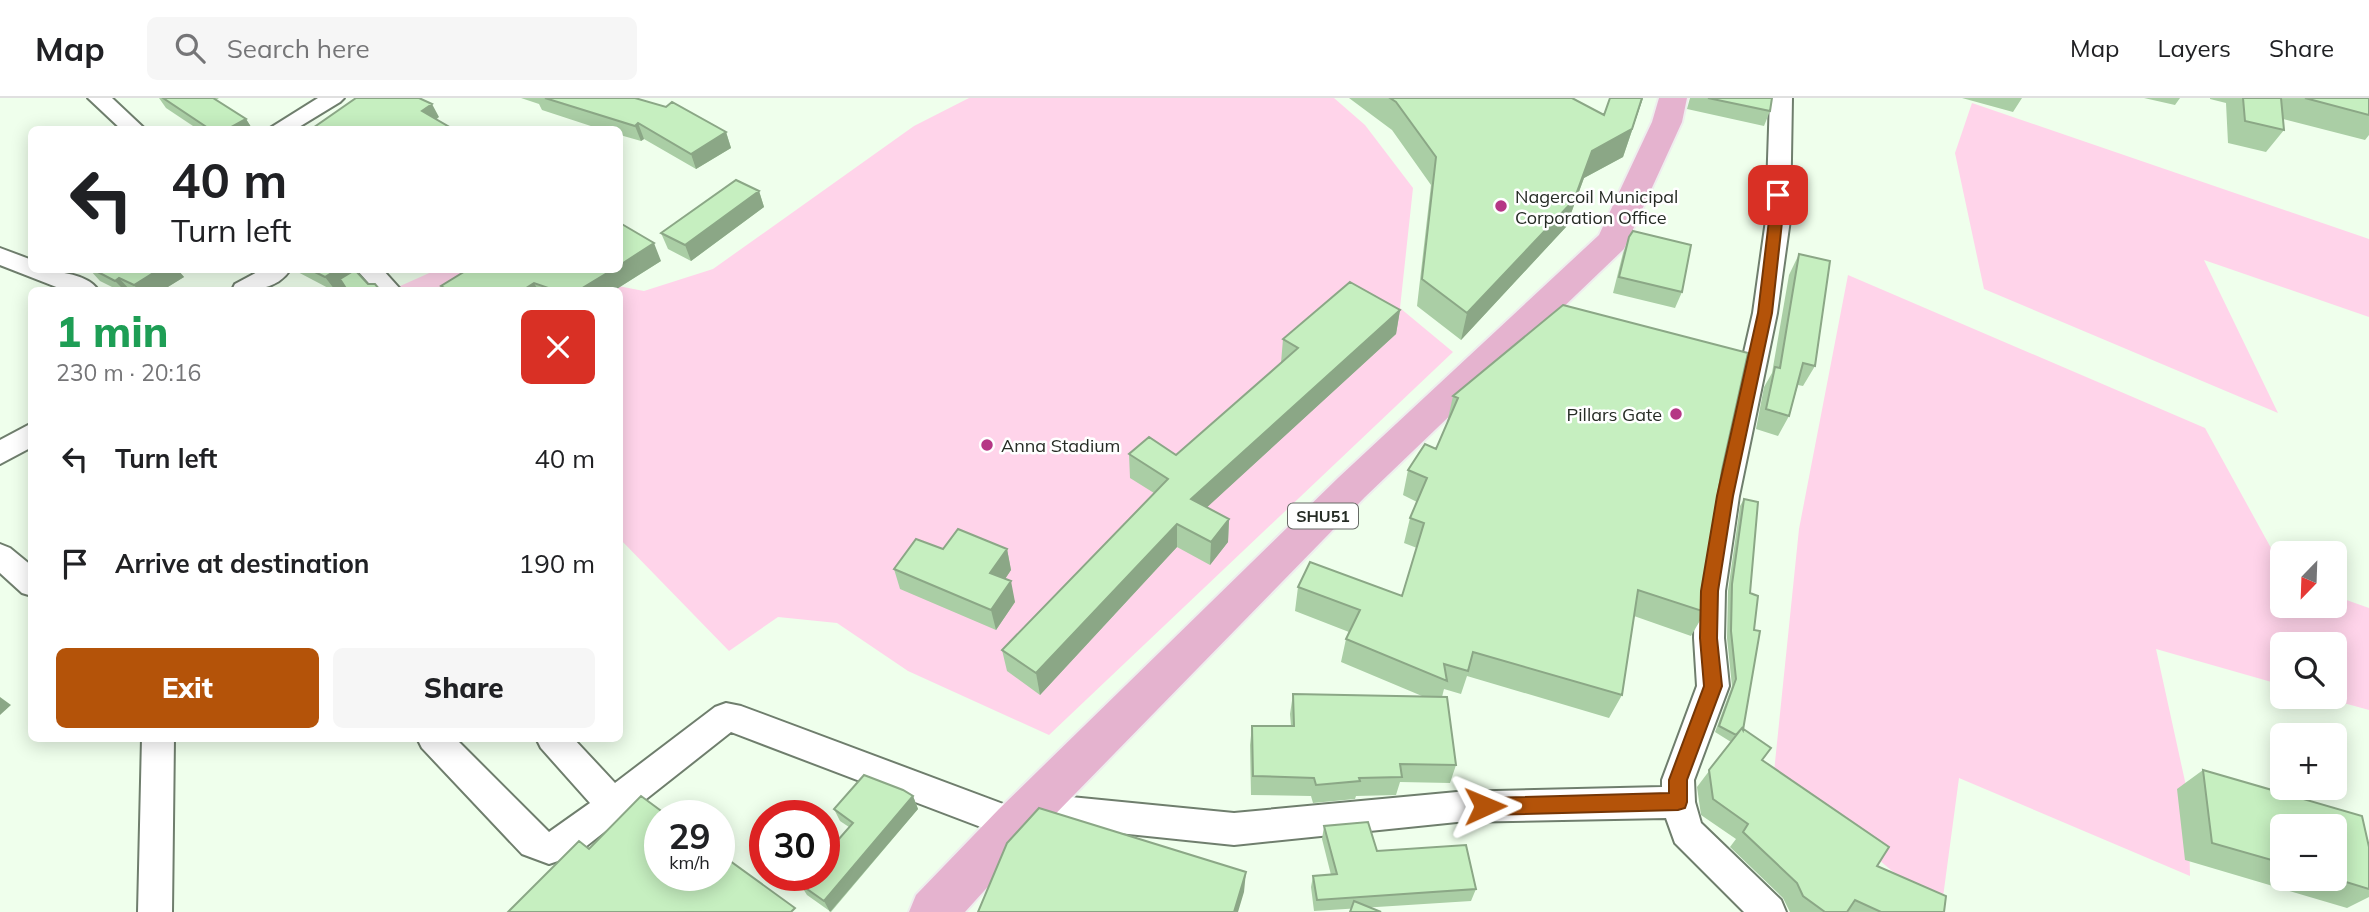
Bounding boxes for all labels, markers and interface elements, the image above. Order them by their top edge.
search box [147,17,637,80]
text: Map [35,28,105,69]
icon: search [171,29,209,67]
text: Search here [227,32,370,65]
text: Map [2070,33,2119,63]
text: Layers [2157,33,2231,63]
text: Share [2269,33,2334,63]
text: 40 m [171,149,287,210]
icon: left [56,154,147,245]
pin [1748,165,1808,225]
icon: arrive [1759,176,1797,214]
place label: Nagercoil Municipal Corporation Office [1515,185,1678,229]
marker: Nagercoil Municipal Corporation Office [1493,198,1509,214]
text: Turn left [171,210,291,250]
text: 1 min [56,305,169,358]
button: close [521,310,595,384]
text: 230 m · 20:16 [56,358,201,387]
place label: Pillars Gate [1567,403,1662,426]
marker: Pillars Gate [1668,406,1684,422]
place label: Anna Stadium [1001,434,1120,457]
marker: Anna Stadium [979,437,995,453]
icon: left [56,440,94,478]
text: Turn left [115,442,217,475]
text: 40 m [534,442,595,475]
road number: SHU51 [1288,504,1358,528]
north arrow [2270,541,2347,618]
map controls [2270,541,2347,891]
icon: arrive [56,545,94,583]
text: Arrive at destination [115,547,370,580]
text: 190 m [519,547,595,580]
button: search [2270,632,2347,709]
button: Exit [56,648,319,728]
button: Share [333,648,595,728]
button: + [2270,723,2347,800]
position arrow [1448,769,1522,843]
speed limit sign: 30 [749,800,840,891]
text: 29 [668,814,711,858]
button: − [2270,814,2347,891]
text: km/h [669,851,710,874]

